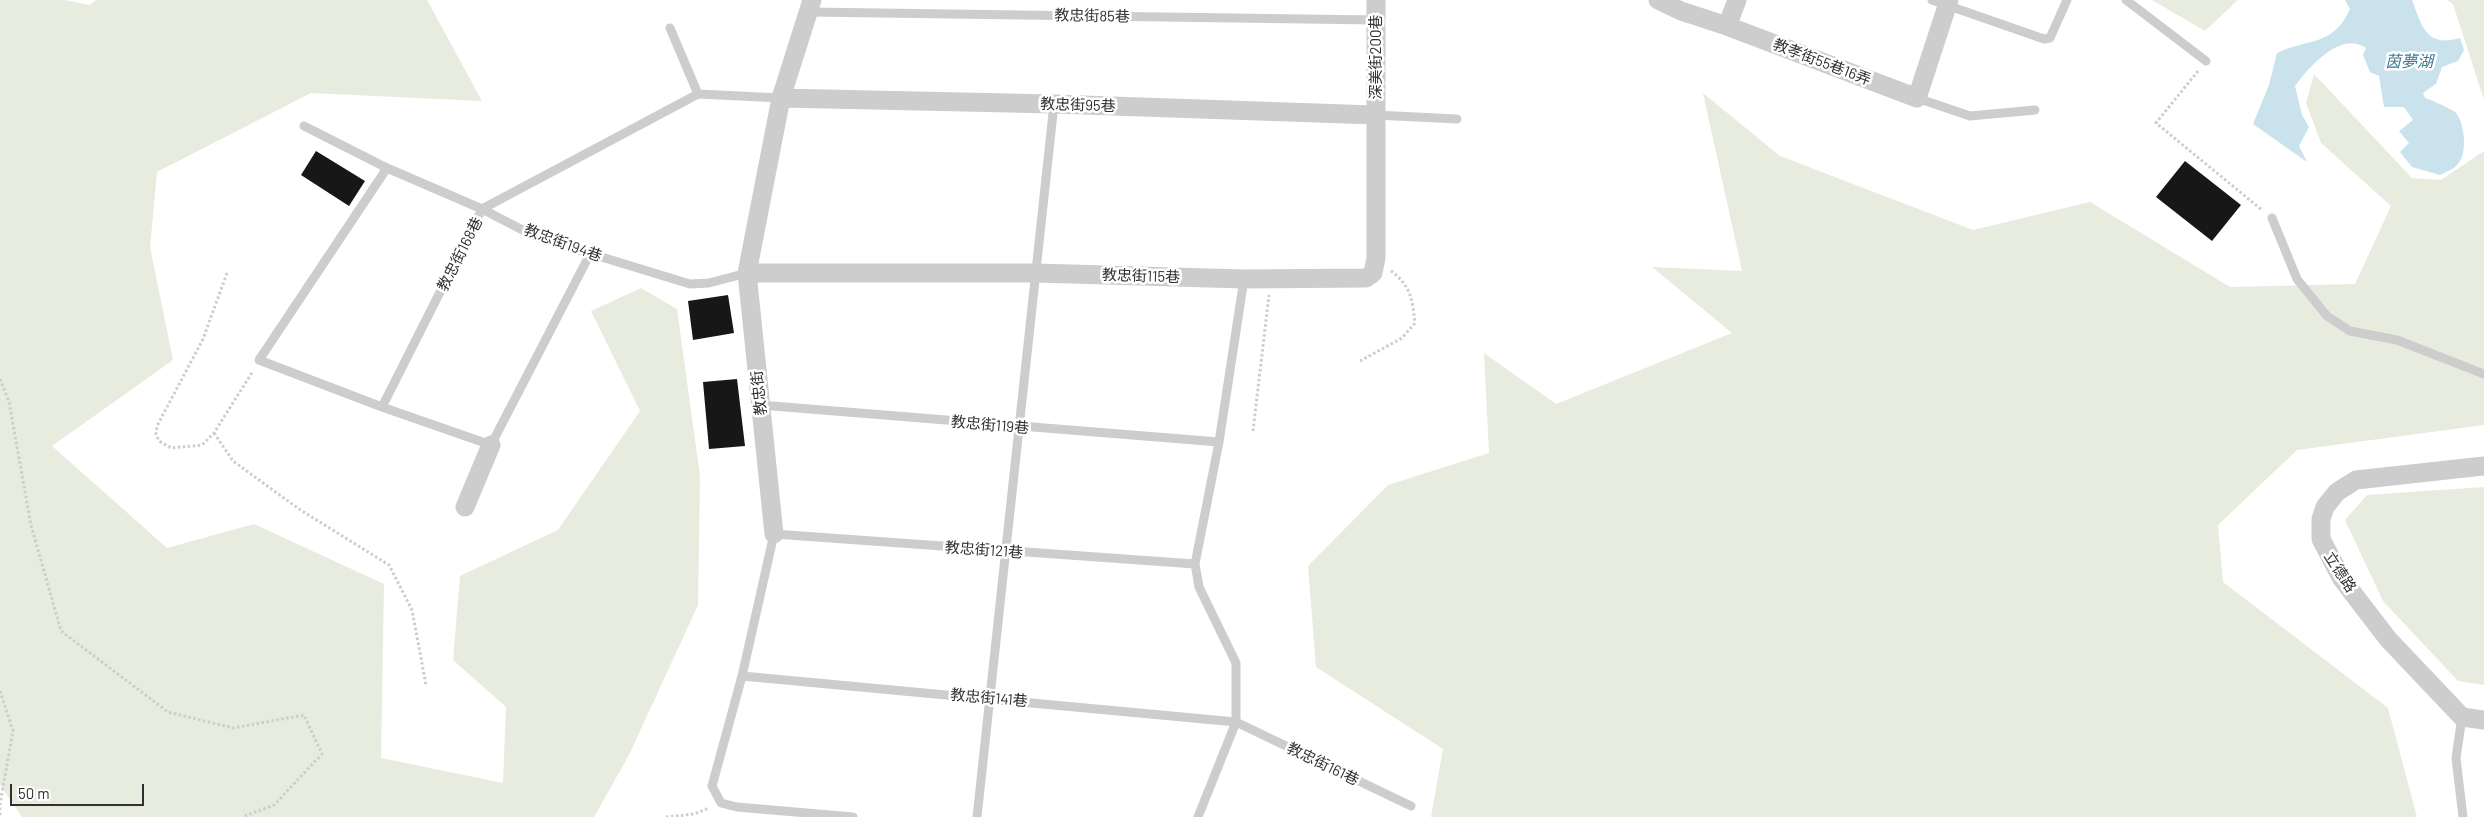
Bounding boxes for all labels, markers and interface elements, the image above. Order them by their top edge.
street label: 教忠街85巷 [1054,6,1130,26]
street label: 深美街200巷 [1367,15,1385,99]
street label: 教孝街55巷16弄 [1771,35,1873,89]
water label: 茵夢湖 [2385,52,2433,72]
street label: 教忠街95巷 [1040,95,1116,115]
street label: 教忠街168巷 [434,214,486,294]
street label: 教忠街194巷 [522,221,604,265]
street label: 教忠街115巷 [1102,266,1180,286]
street label: 教忠街 [748,370,770,416]
street label: 教忠街119巷 [950,413,1030,437]
street label: 教忠街121巷 [944,538,1024,562]
street label: 立德路 [2320,548,2360,596]
street label: 教忠街141巷 [950,686,1028,710]
street label: 教忠街161巷 [1284,739,1362,789]
scale bar [12,774,146,806]
text: 50 m [18,784,50,802]

